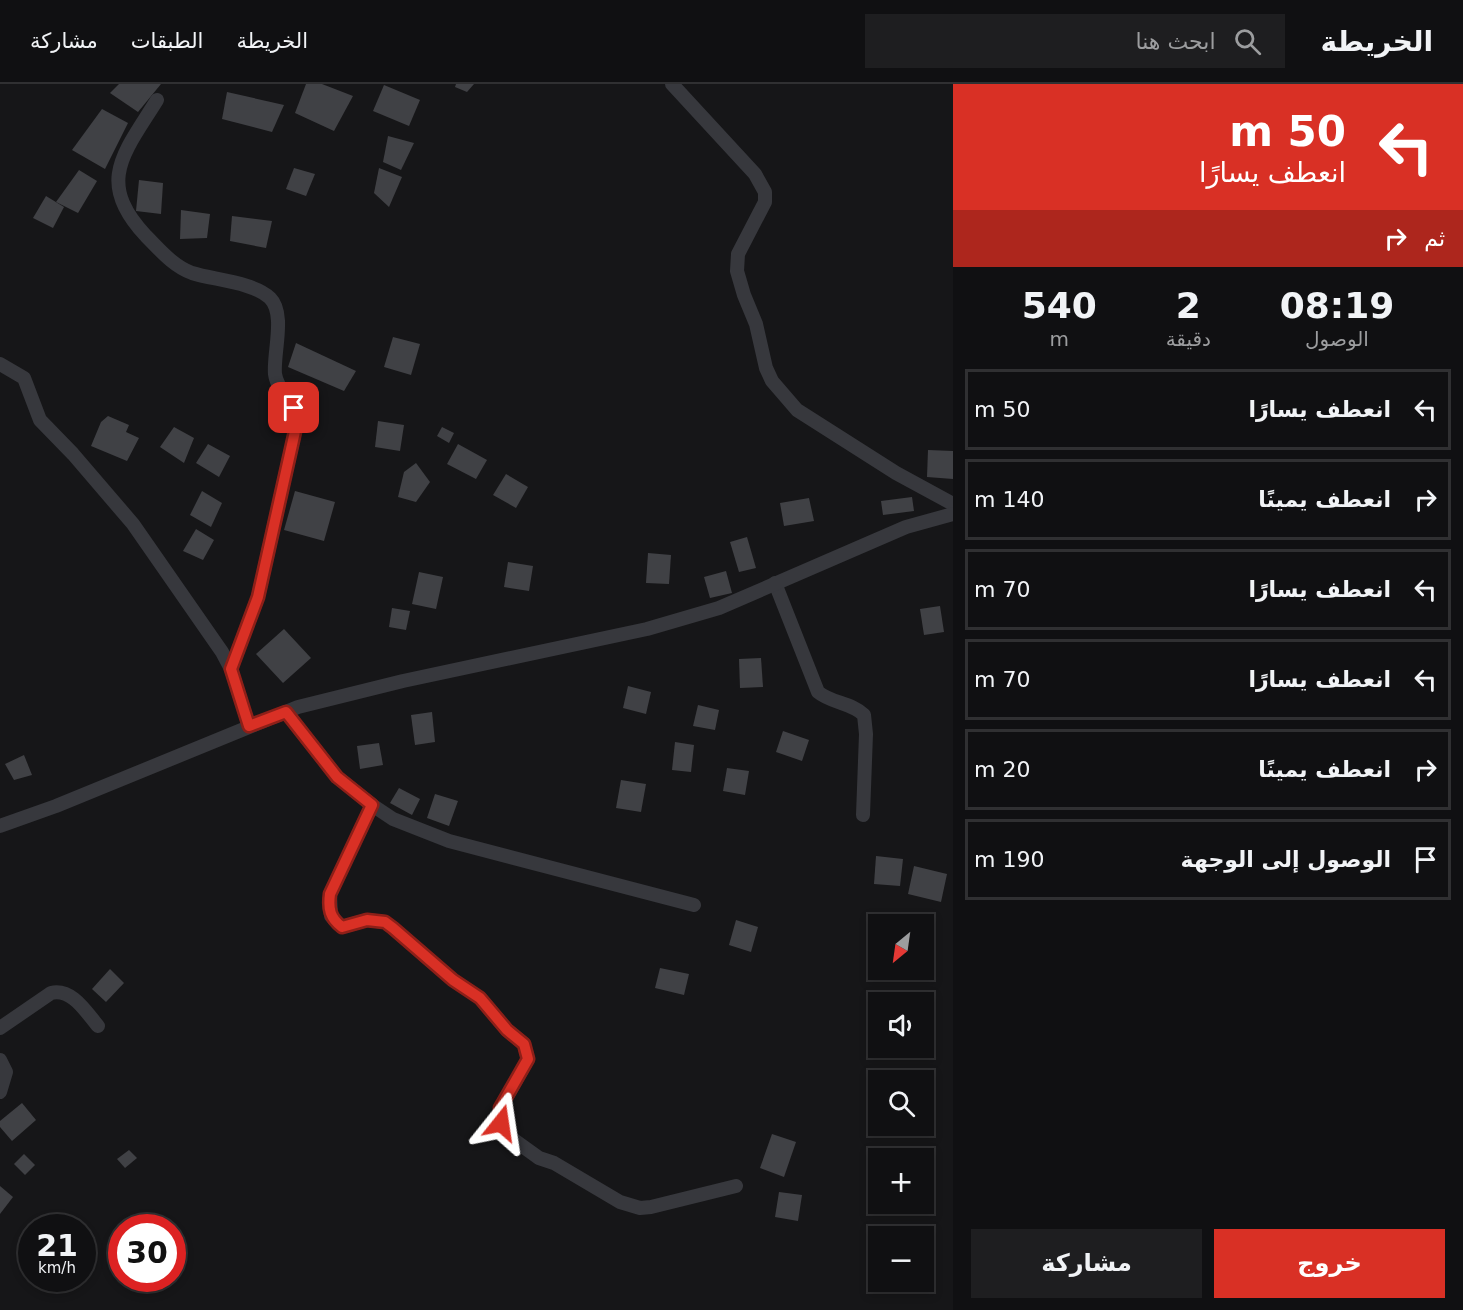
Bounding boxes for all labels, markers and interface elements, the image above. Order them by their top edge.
search box [865,14,1285,68]
icon: search [1231,25,1264,58]
text: الخريطة [1321,25,1433,58]
text: مشاركة [30,29,98,53]
text: الطبقات [131,29,203,53]
text: الخريطة [236,29,308,53]
text: ابحث هنا [1136,29,1216,54]
text: 50 m [1229,107,1346,156]
icon: left [1367,108,1445,186]
text: انعطف يسارًا [1199,157,1346,188]
icon: right [1379,222,1412,255]
text: ثم [1424,226,1445,251]
text: 540 [1022,285,1097,326]
text: 2 [1176,285,1201,326]
text: 08:19 [1280,285,1394,326]
text: m [1050,327,1069,351]
text: دقيقة [1166,327,1211,351]
text: الوصول [1305,327,1369,351]
pin [268,382,319,433]
icon: arrive [277,391,310,424]
icon: left [1409,393,1442,426]
text: 50 m [974,397,1030,422]
text: انعطف يسارًا [1248,397,1391,422]
icon: right [1409,483,1442,516]
text: 140 m [974,487,1044,512]
text: انعطف يمينًا [1258,487,1391,512]
icon: left [1409,573,1442,606]
text: 70 m [974,577,1030,602]
text: انعطف يسارًا [1248,577,1391,602]
icon: left [1409,663,1442,696]
text: 70 m [974,667,1030,692]
text: انعطف يسارًا [1248,667,1391,692]
icon: right [1409,753,1442,786]
text: 20 m [974,757,1030,782]
text: انعطف يمينًا [1258,757,1391,782]
icon: arrive [1409,843,1442,876]
text: 190 m [974,847,1044,872]
text: الوصول إلى الوجهة [1181,847,1391,872]
north arrow [868,914,934,980]
map controls [868,914,934,1292]
button: sound [868,992,934,1058]
button: search [868,1070,934,1136]
position arrow [469,1091,533,1155]
button: + [868,1148,934,1214]
speed limit sign: 30 [108,1214,186,1292]
button: − [868,1226,934,1292]
text: 21 [36,1228,78,1263]
button: مشاركة [971,1229,1202,1298]
button: خروج [1214,1229,1445,1298]
text: km/h [38,1259,76,1277]

